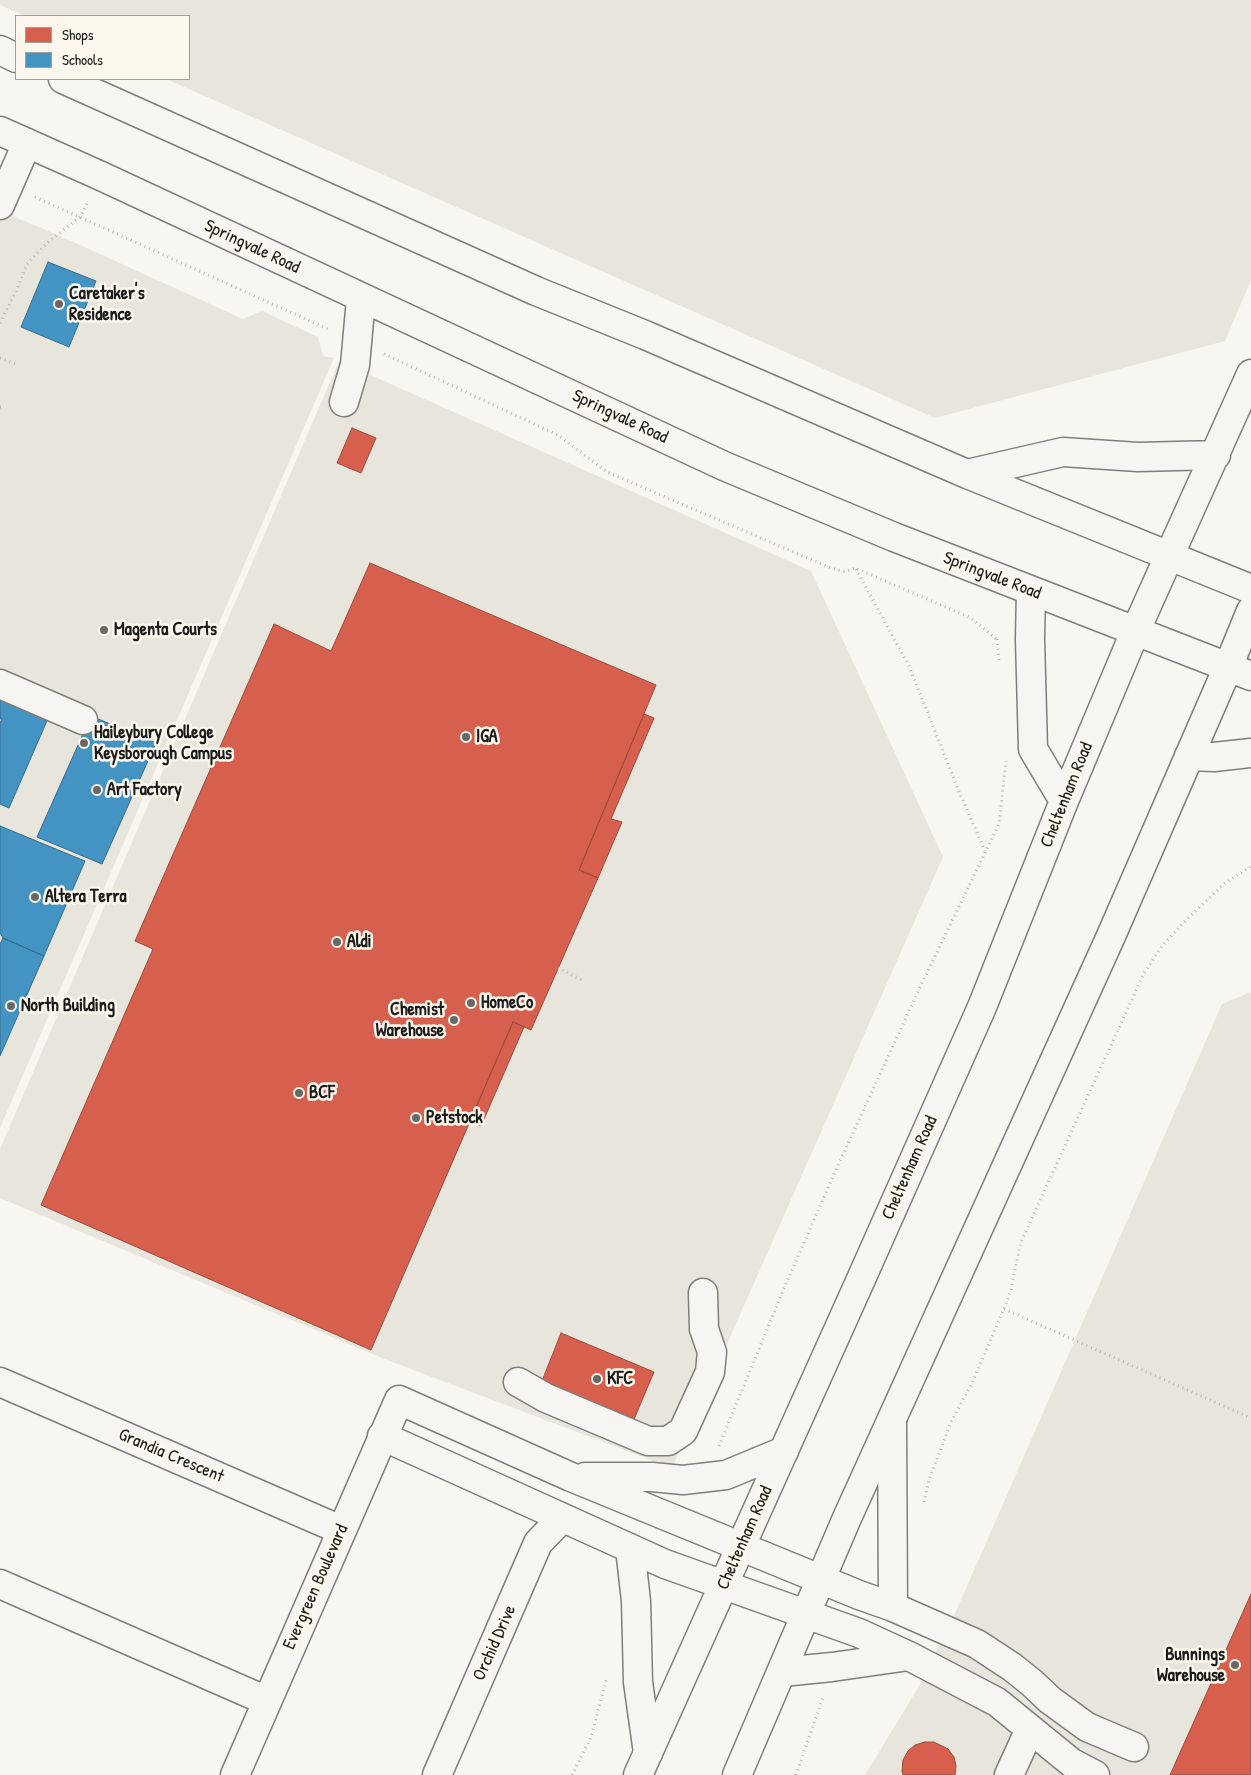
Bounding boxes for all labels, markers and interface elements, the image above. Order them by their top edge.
legend [15,15,190,80]
text: Shops [62,24,93,45]
text: Schools [62,49,103,70]
street label: Springvale Road [201,215,303,279]
place label: Caretaker's Residence [69,283,145,326]
marker: Caretaker's Residence [53,298,65,310]
street label: Springvale Road [569,385,671,449]
street label: Springvale Road [940,547,1044,605]
place label: Magenta Courts [114,619,217,641]
marker: Magenta Courts [98,624,110,636]
place label: Haileybury College Keysborough Campus [94,722,232,764]
place label: IGA [476,726,498,748]
marker: IGA [460,731,472,743]
marker: Haileybury College Keysborough Campus [78,737,90,749]
street label: Cheltenham Road [1036,739,1098,851]
place label: Art Factory [107,779,182,801]
marker: Art Factory [91,784,103,796]
place label: Altera Terra [45,886,127,908]
marker: Altera Terra [29,891,41,903]
place label: Aldi [347,931,372,953]
marker: Aldi [331,936,343,948]
place label: HomeCo [481,992,533,1014]
place label: North Building [21,995,115,1017]
marker: HomeCo [465,997,477,1009]
place label: Chemist Warehouse [376,999,444,1042]
marker: North Building [5,1000,17,1012]
marker: Chemist Warehouse [448,1014,460,1026]
place label: BCF [309,1082,335,1104]
marker: BCF [293,1087,305,1099]
place label: Petstock [426,1107,483,1129]
marker: Petstock [410,1112,422,1124]
street label: Cheltenham Road [877,1113,943,1223]
place label: KFC [607,1368,633,1390]
marker: KFC [591,1373,603,1385]
street label: Grandia Crescent [115,1424,227,1488]
street label: Cheltenham Road [712,1483,778,1593]
street label: Evergreen Boulevard [279,1521,353,1653]
street label: Orchid Drive [469,1602,521,1684]
place label: Bunnings Warehouse [1157,1644,1225,1686]
marker: Bunnings Warehouse [1229,1659,1241,1671]

